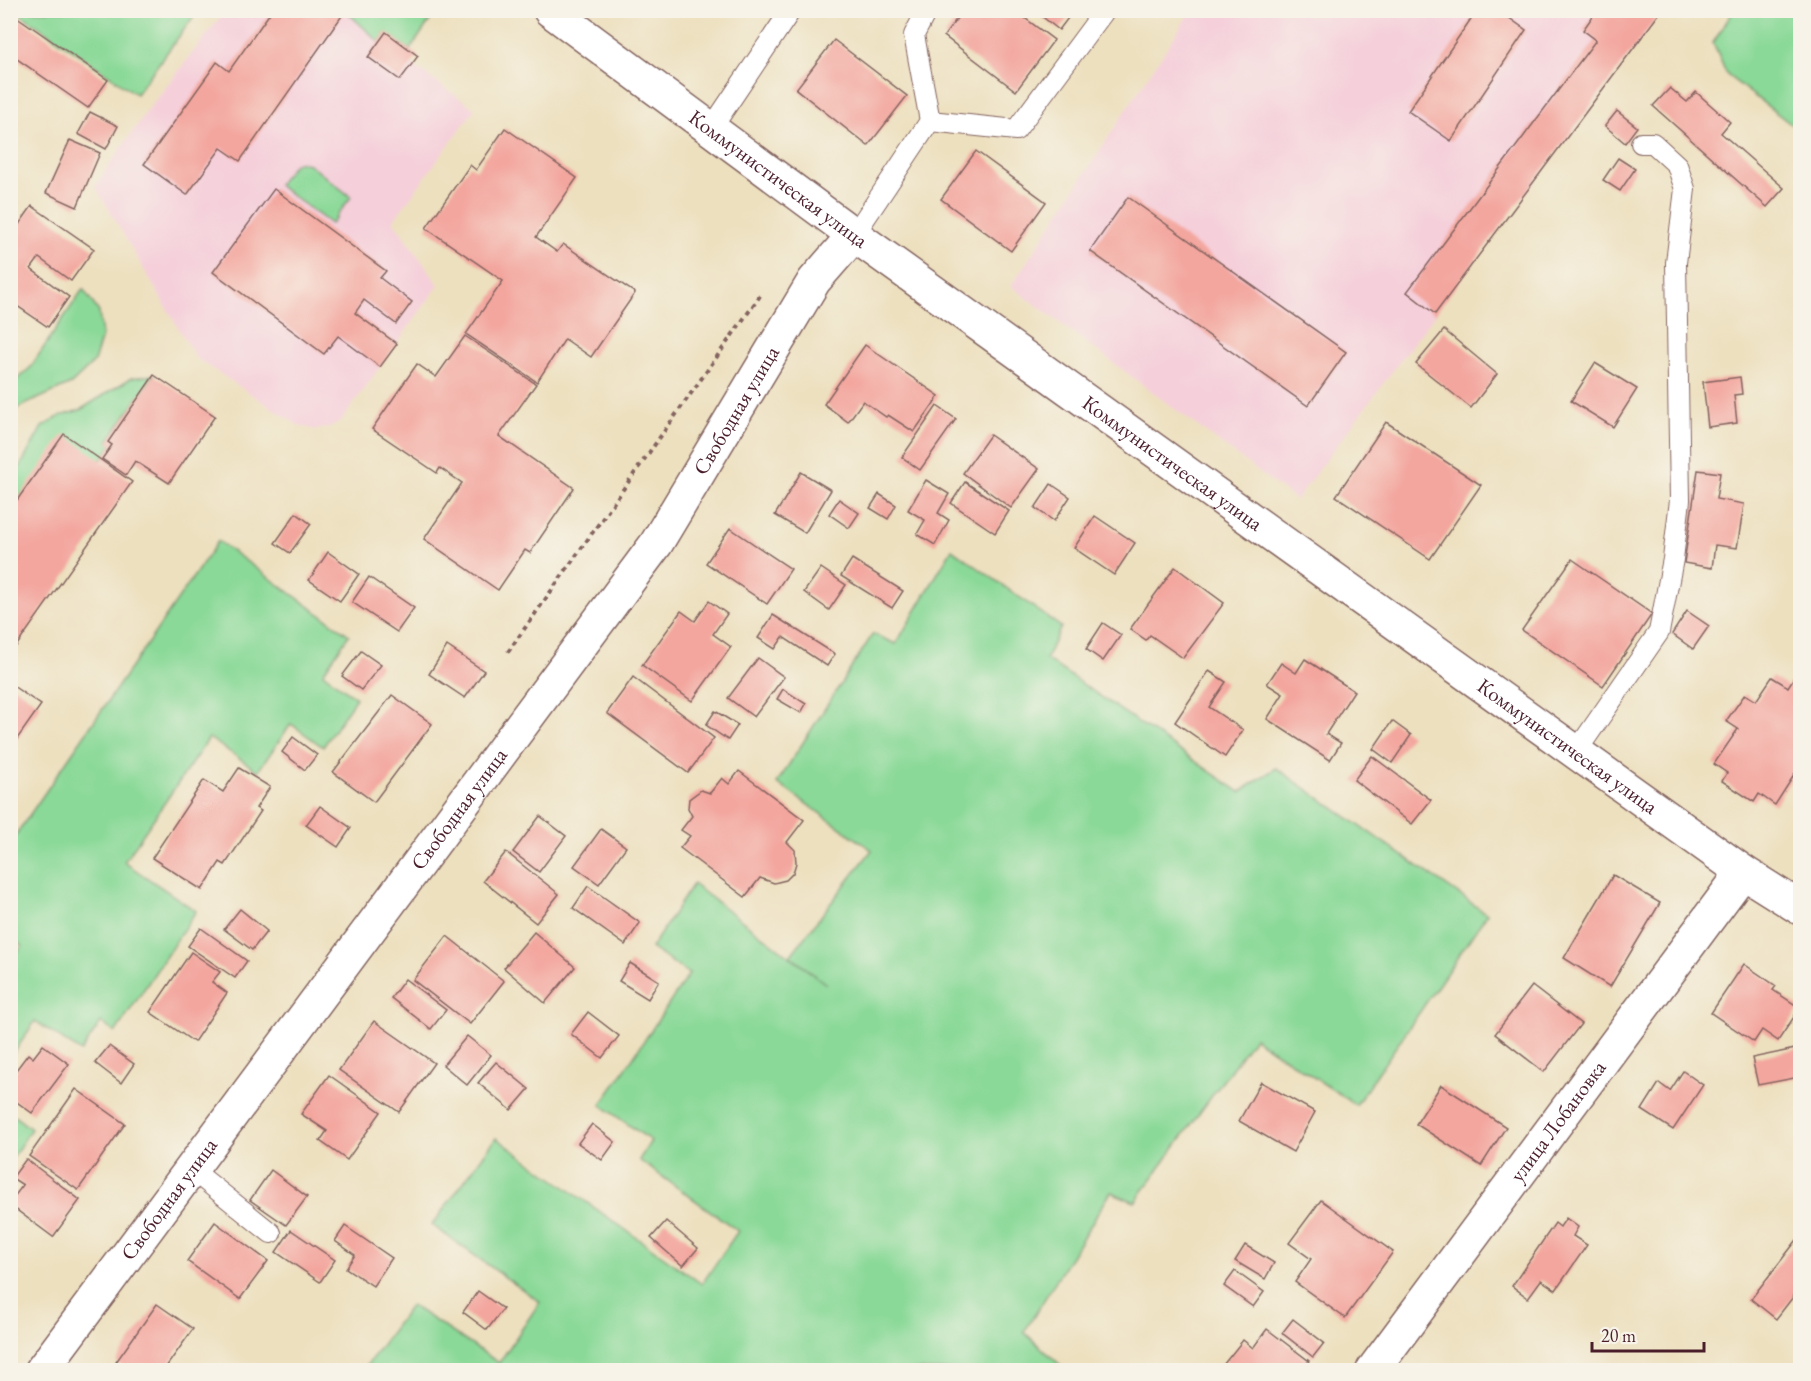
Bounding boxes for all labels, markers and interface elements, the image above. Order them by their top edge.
street label: Коммунистическая улица [684,103,874,254]
street label: Свободная улица [687,340,785,480]
street label: Коммунистическая улица [1077,389,1269,537]
street label: Коммунистическая улица [1472,672,1664,820]
street label: Свободная улица [404,742,513,875]
street label: улица Лобановка [1503,1054,1612,1187]
street label: Свободная улица [114,1132,223,1265]
scale bar [1592,1315,1704,1353]
text: 20 m [1601,1324,1636,1347]

